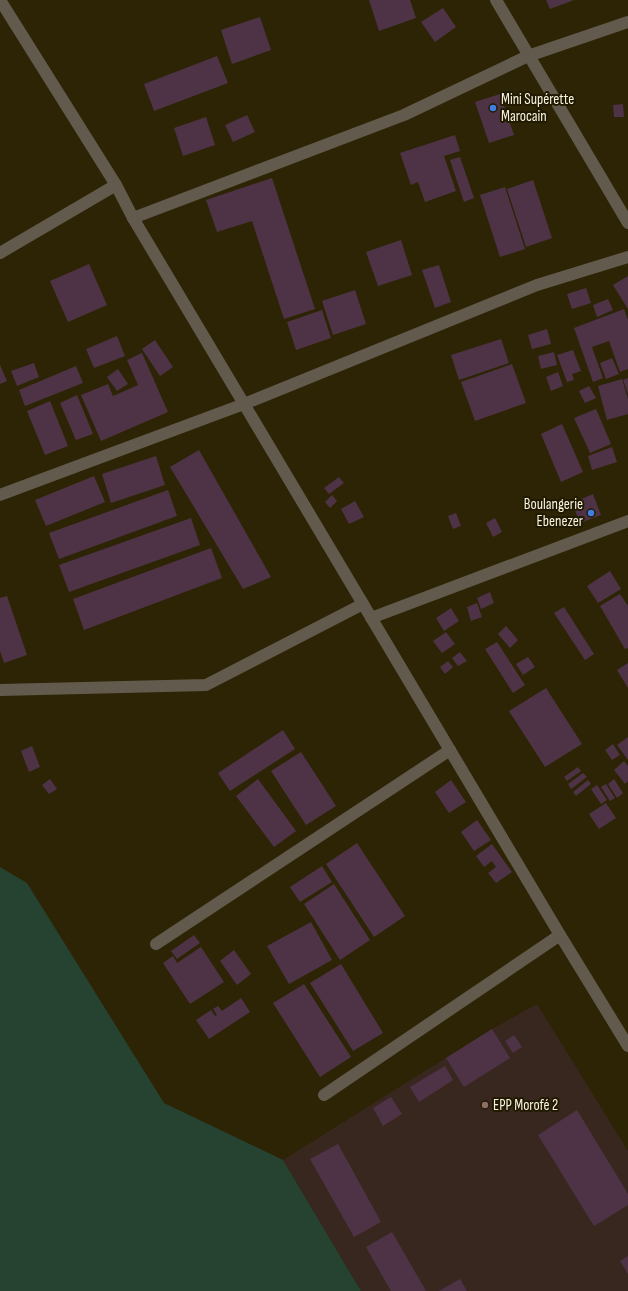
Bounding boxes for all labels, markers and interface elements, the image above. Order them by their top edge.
place label: Mini Supérette Marocain [501,90,574,126]
marker: Mini Supérette Marocain [488,103,498,113]
place label: Boulangerie Ebenezer [524,495,584,531]
marker: Boulangerie Ebenezer [586,508,596,518]
place label: EPP Morofé 2 [493,1096,558,1115]
marker: EPP Morofé 2 [480,1100,490,1110]

